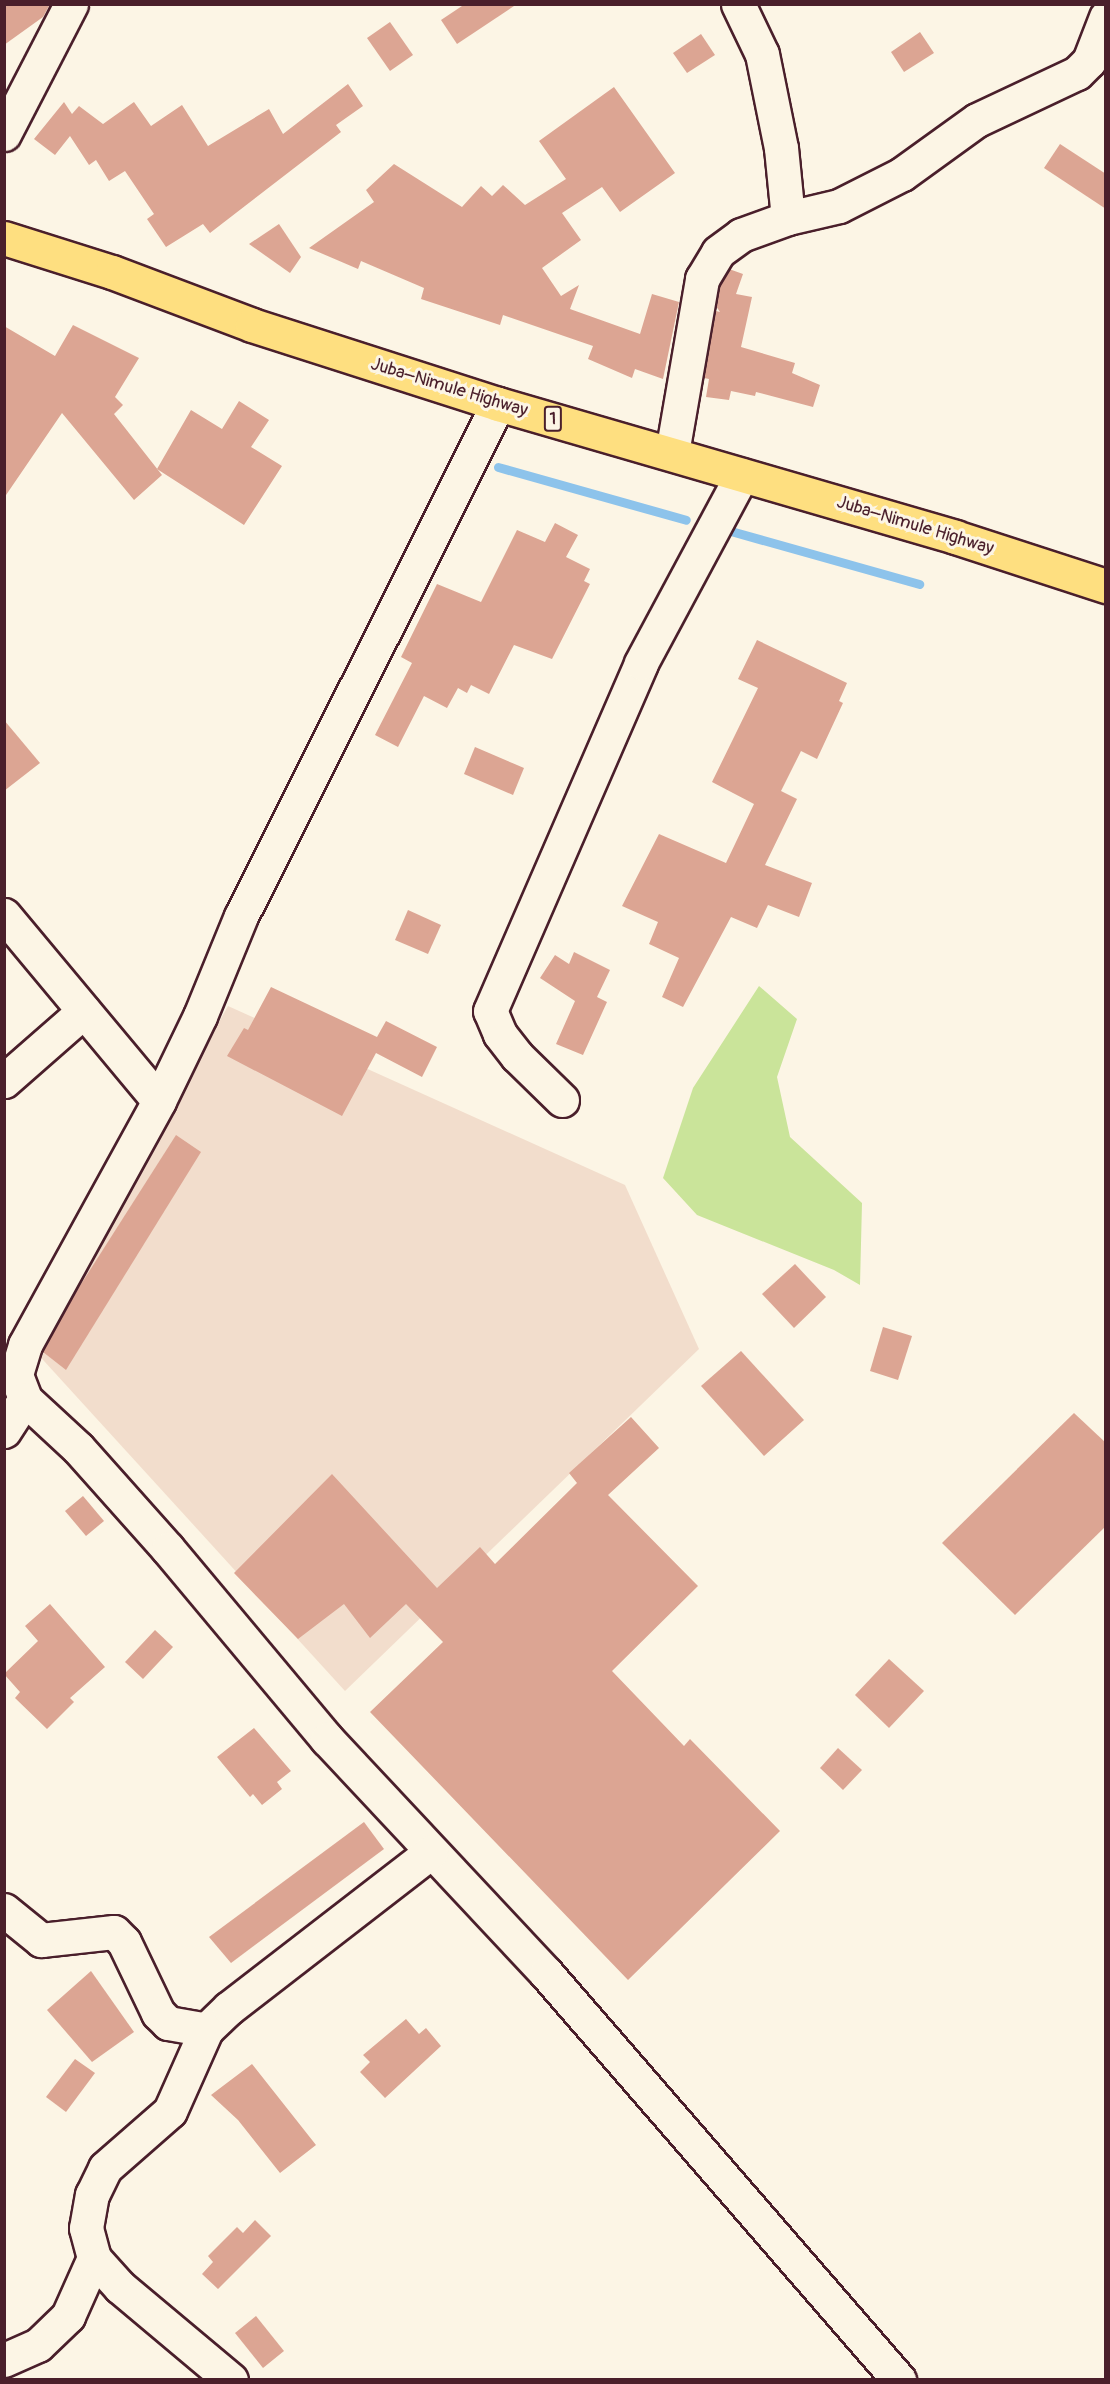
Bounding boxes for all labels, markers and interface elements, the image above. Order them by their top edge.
street label: Juba–Nimule Highway [368,354,530,422]
road number: 1 [542,406,564,432]
street label: Juba–Nimule Highway [834,492,996,560]

